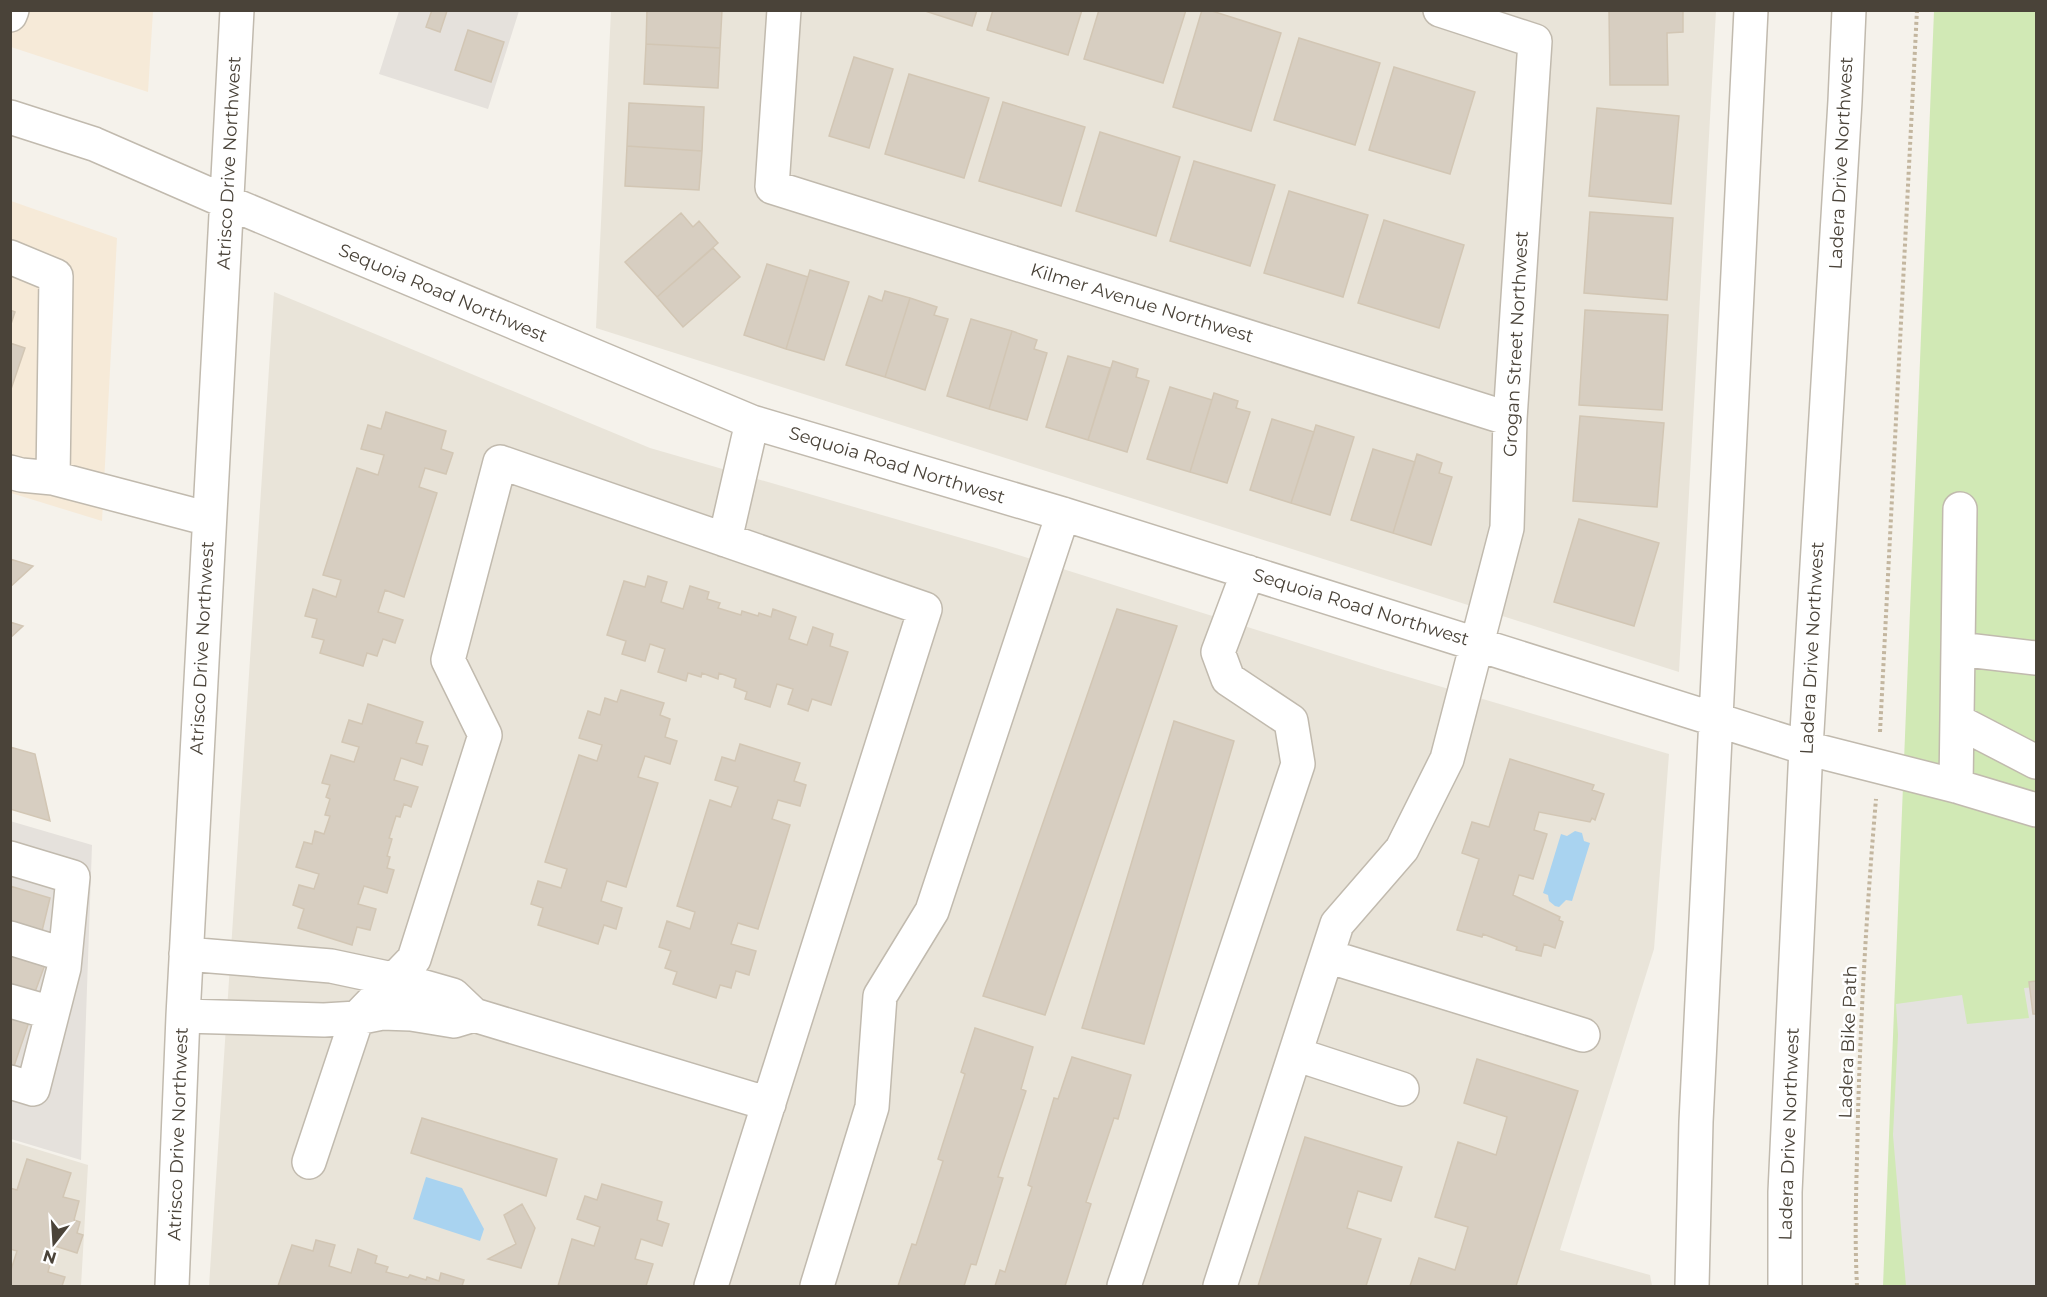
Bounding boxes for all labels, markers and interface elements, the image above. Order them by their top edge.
street label: Atrisco Drive Northwest [212,56,246,270]
street label: Ladera Drive Northwest [1824,56,1858,270]
street label: Grogan Street Northwest [1499,230,1533,458]
street label: Sequoia Road Northwest [335,239,551,347]
street label: Kilmer Avenue Northwest [1028,259,1256,347]
street label: Sequoia Road Northwest [786,422,1008,508]
street label: Atrisco Drive Northwest [185,541,219,755]
street label: Ladera Drive Northwest [1795,541,1829,755]
street label: Sequoia Road Northwest [1250,564,1472,650]
street label: Ladera Bike Path [1834,965,1862,1119]
street label: Atrisco Drive Northwest [163,1027,193,1241]
street label: Ladera Drive Northwest [1774,1027,1804,1241]
north arrow [24,1213,84,1273]
text: N [41,1246,59,1268]

